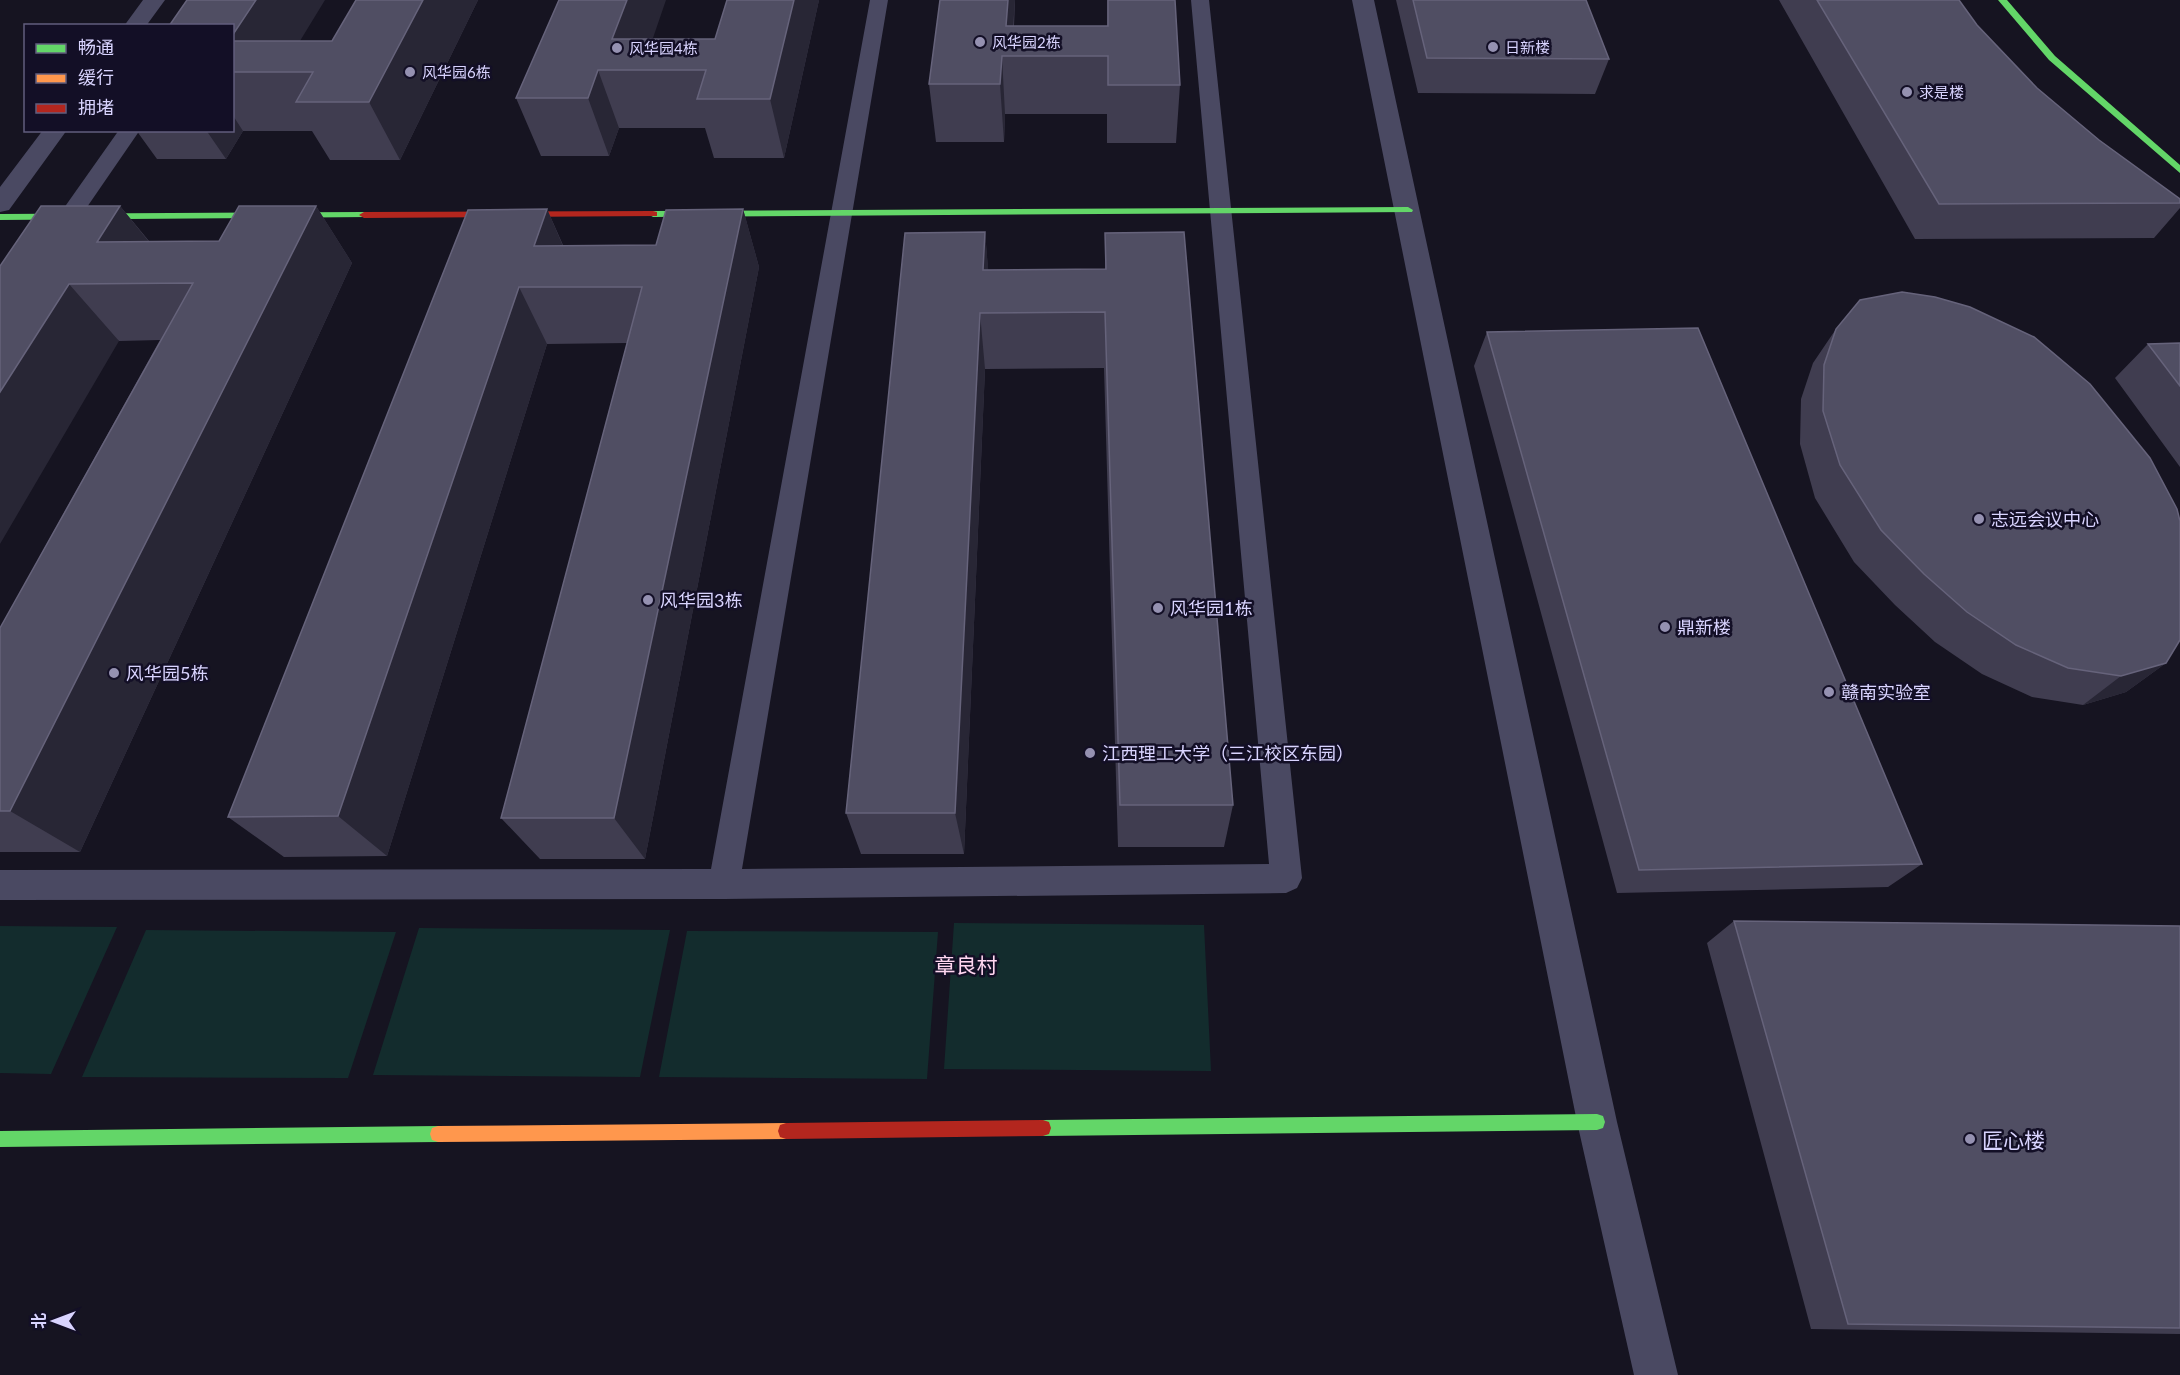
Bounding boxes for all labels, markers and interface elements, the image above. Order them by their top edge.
legend [24,24,234,132]
place label: 风华园2栋 [992,33,1061,51]
marker: 风华园2栋 [973,35,987,49]
text: 畅通 [78,36,114,58]
place label: 日新楼 [1505,38,1550,56]
place label: 风华园4栋 [629,39,698,57]
marker: 日新楼 [1486,40,1500,54]
marker: 风华园4栋 [610,41,624,55]
place label: 风华园6栋 [422,63,491,81]
marker: 风华园6栋 [403,65,417,79]
text: 缓行 [78,66,114,88]
place label: 求是楼 [1919,83,1964,101]
marker: 求是楼 [1900,85,1914,99]
text: 拥堵 [78,96,114,118]
place label: 志远会议中心 [1991,508,2099,530]
marker: 志远会议中心 [1972,512,1986,526]
place label: 风华园3栋 [660,589,742,611]
marker: 风华园3栋 [641,593,655,607]
place label: 风华园1栋 [1170,597,1252,619]
marker: 风华园1栋 [1151,601,1165,615]
place label: 鼎新楼 [1677,616,1731,638]
marker: 鼎新楼 [1658,620,1672,634]
place label: 风华园5栋 [126,662,208,684]
marker: 风华园5栋 [107,666,121,680]
place label: 赣南实验室 [1841,681,1931,703]
marker: 赣南实验室 [1822,685,1836,699]
place label: 江西理工大学（三江校区东园） [1102,742,1354,764]
marker: 江西理工大学（三江校区东园） [1083,746,1097,760]
district label: 章良村 [935,952,998,977]
place label: 匠心楼 [1982,1127,2045,1152]
marker: 匠心楼 [1963,1132,1977,1146]
north arrow [24,1291,84,1351]
text: 北 [29,1313,48,1329]

